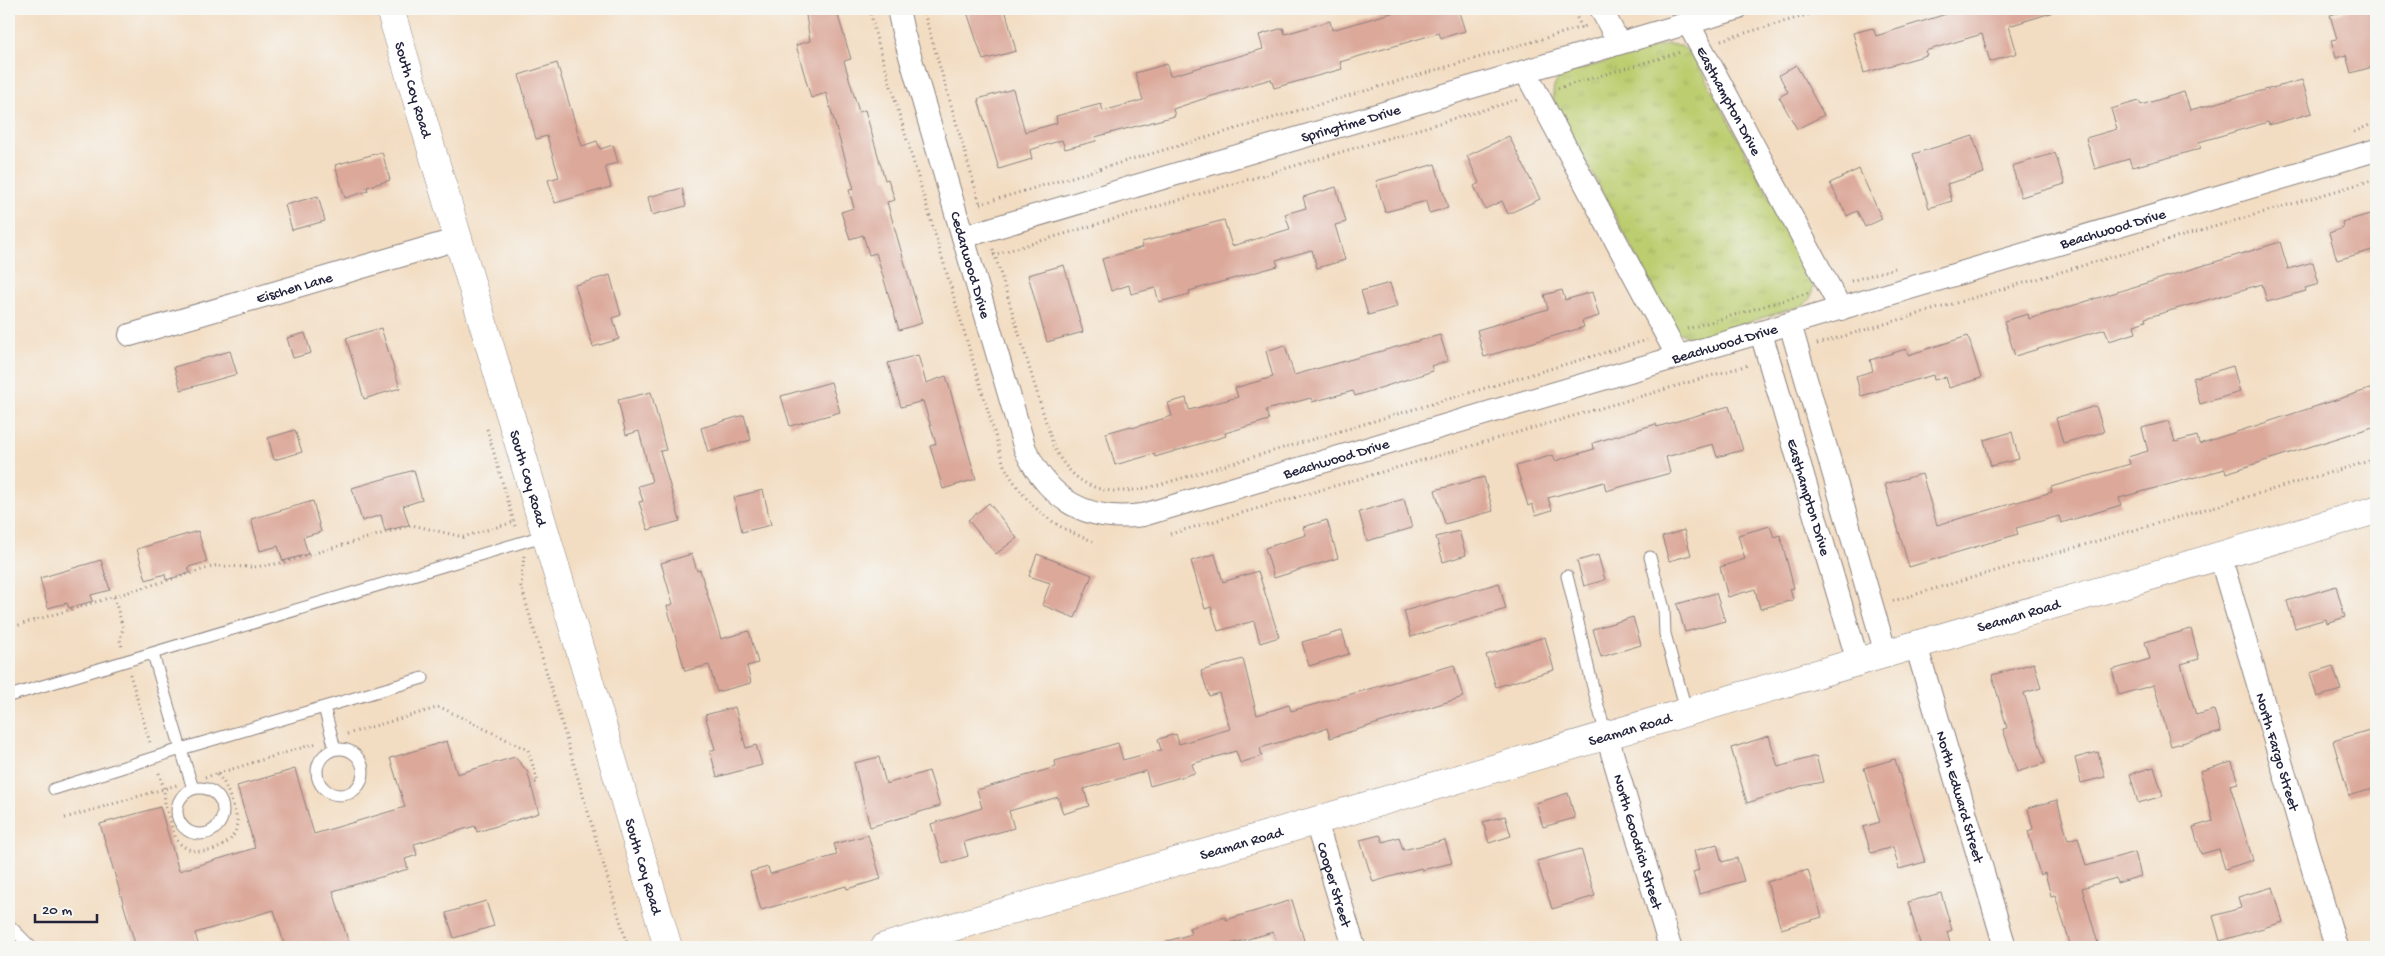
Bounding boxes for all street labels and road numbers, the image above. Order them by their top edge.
street label: South Coy Road [389,40,435,141]
street label: Easthampton Drive [1691,44,1764,159]
street label: Springtime Drive [1299,101,1403,148]
street label: Beachwood Drive [2057,206,2168,254]
street label: Cedarwood Drive [945,210,993,321]
street label: Eischen Lane [254,269,335,309]
street label: Beachwood Drive [1669,321,1780,369]
street label: South Coy Road [504,428,550,530]
street label: Beachwood Drive [1281,436,1392,484]
street label: Easthampton Drive [1782,437,1833,558]
street label: Seaman Road [1975,596,2064,637]
street label: North Fargo Street [2250,691,2303,815]
street label: Seaman Road [1587,710,1675,751]
street label: North Edward Street [1931,729,1987,867]
street label: North Goodrich Street [1608,772,1666,913]
street label: South Coy Road [619,817,665,918]
street label: Seaman Road [1198,824,1286,865]
street label: Cooper Street [1312,840,1355,931]

